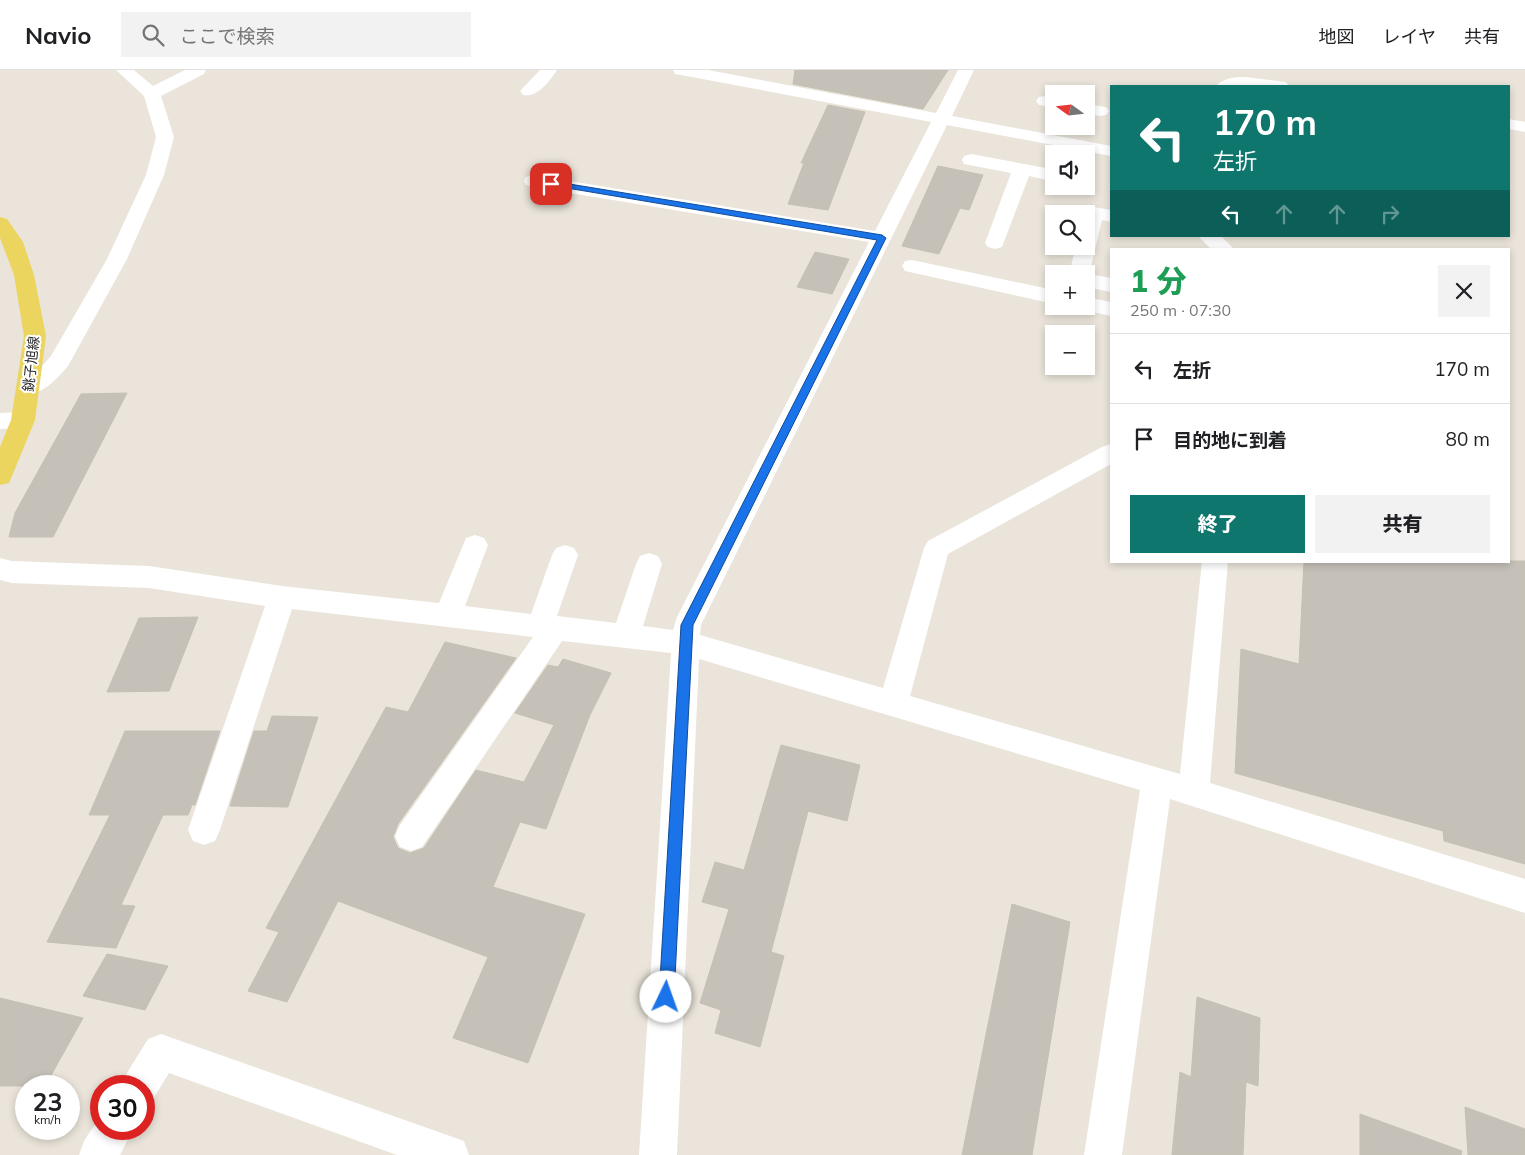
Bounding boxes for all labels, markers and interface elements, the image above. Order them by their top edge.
search box [121,12,471,57]
text: Navio [25,20,91,50]
icon: search [139,21,167,49]
text: ここで検索 [179,24,274,48]
text: 地図 [1319,25,1355,48]
text: レイヤ [1383,25,1436,48]
text: 共有 [1464,25,1500,48]
north arrow [1045,85,1095,135]
map controls [1045,85,1095,375]
text: 170 m [1213,100,1317,144]
icon: left [1130,105,1195,170]
button: sound [1045,145,1095,195]
text: 左折 [1213,147,1257,175]
pin [530,163,572,205]
icon: arrive [537,170,565,198]
icon: left [1217,200,1245,228]
icon: ahead [1270,200,1298,228]
icon: ahead [1323,200,1351,228]
icon: right [1376,200,1404,228]
button: search [1045,205,1095,255]
text: 1 分 [1130,262,1186,300]
button: + [1045,265,1095,315]
button: close [1438,265,1490,317]
text: 250 m · 07:30 [1130,300,1231,320]
button: − [1045,325,1095,375]
street label: 銚子旭線 [19,335,43,393]
icon: left [1130,355,1158,383]
text: 170 m [1434,357,1490,381]
text: 左折 [1173,358,1211,382]
icon: arrive [1130,425,1158,453]
text: 80 m [1446,427,1490,451]
text: 目的地に到着 [1173,428,1287,452]
button: 終了 [1130,495,1305,553]
button: 共有 [1315,495,1490,553]
position arrow [639,970,691,1022]
speed limit sign: 30 [90,1075,155,1140]
text: 23 [32,1086,63,1117]
text: km/h [34,1112,61,1127]

